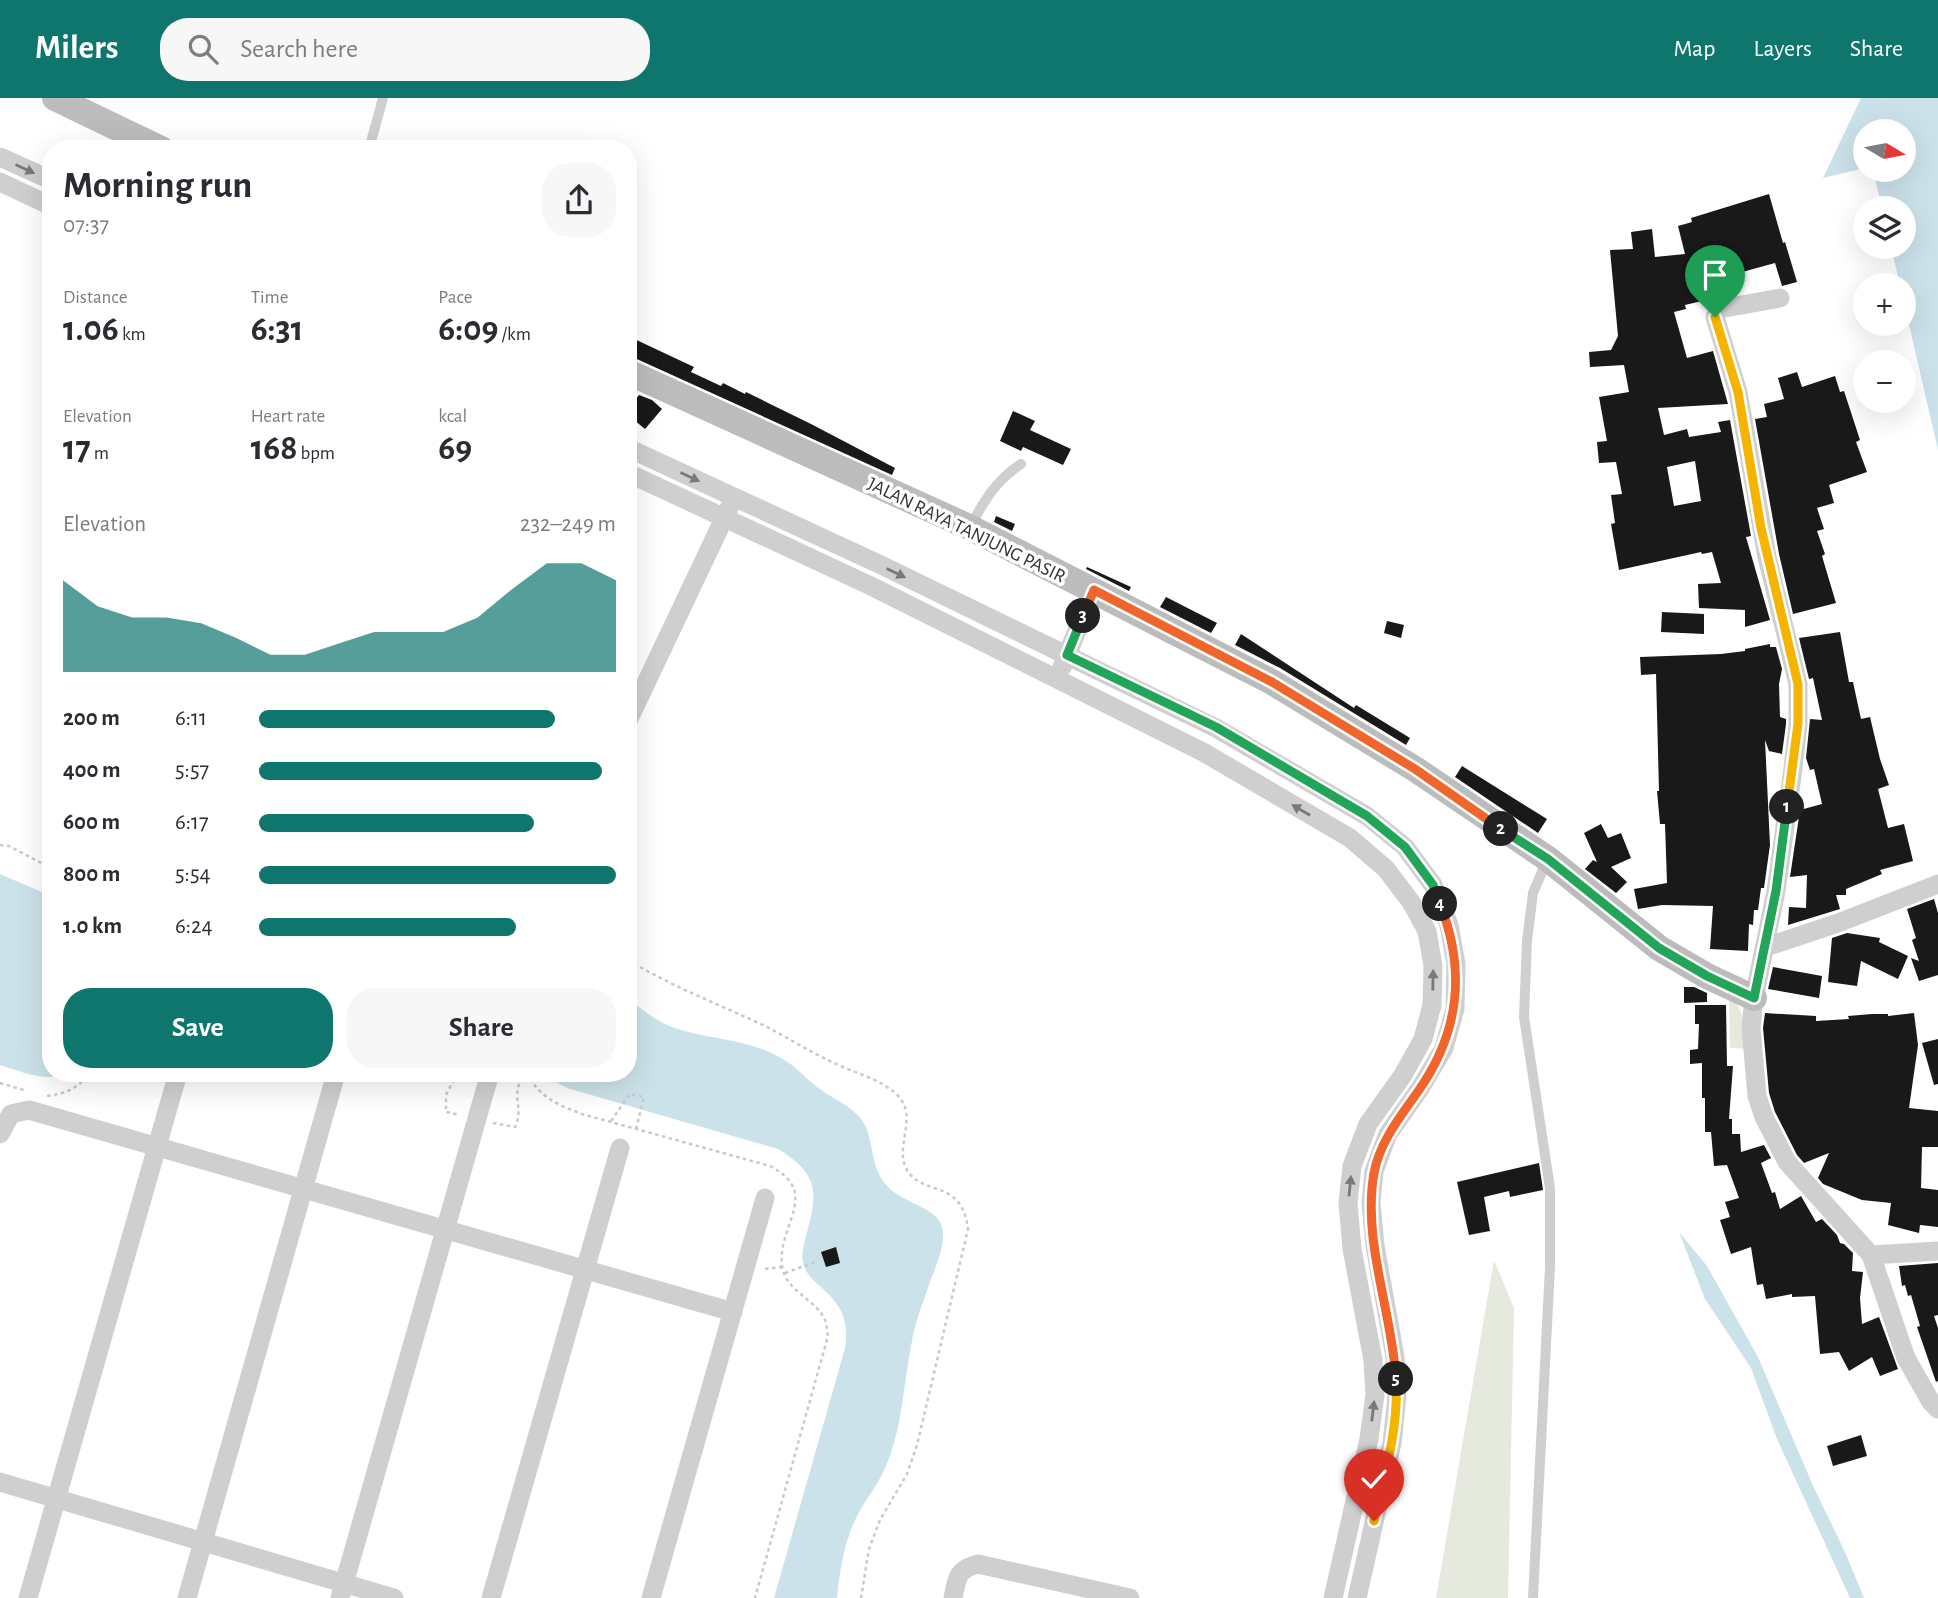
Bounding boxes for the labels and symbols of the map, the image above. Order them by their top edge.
north arrow [1853,119,1916,182]
one-way arrow [15,163,35,175]
pin [1685,245,1745,317]
one-way arrow [680,471,700,483]
street label: JALAN RAYA TANJUNG PASIR [864,474,1068,587]
one-way arrow [886,567,906,578]
pin: 3 [1066,598,1100,634]
pin: 1 [1770,790,1804,824]
one-way arrow [1292,803,1311,816]
pin: 2 [1484,812,1518,846]
pin: 4 [1422,886,1458,922]
one-way arrow [1427,968,1438,990]
one-way arrow [1344,1175,1355,1197]
pin: 5 [1378,1362,1414,1396]
one-way arrow [1367,1400,1378,1422]
pin [1344,1449,1404,1521]

